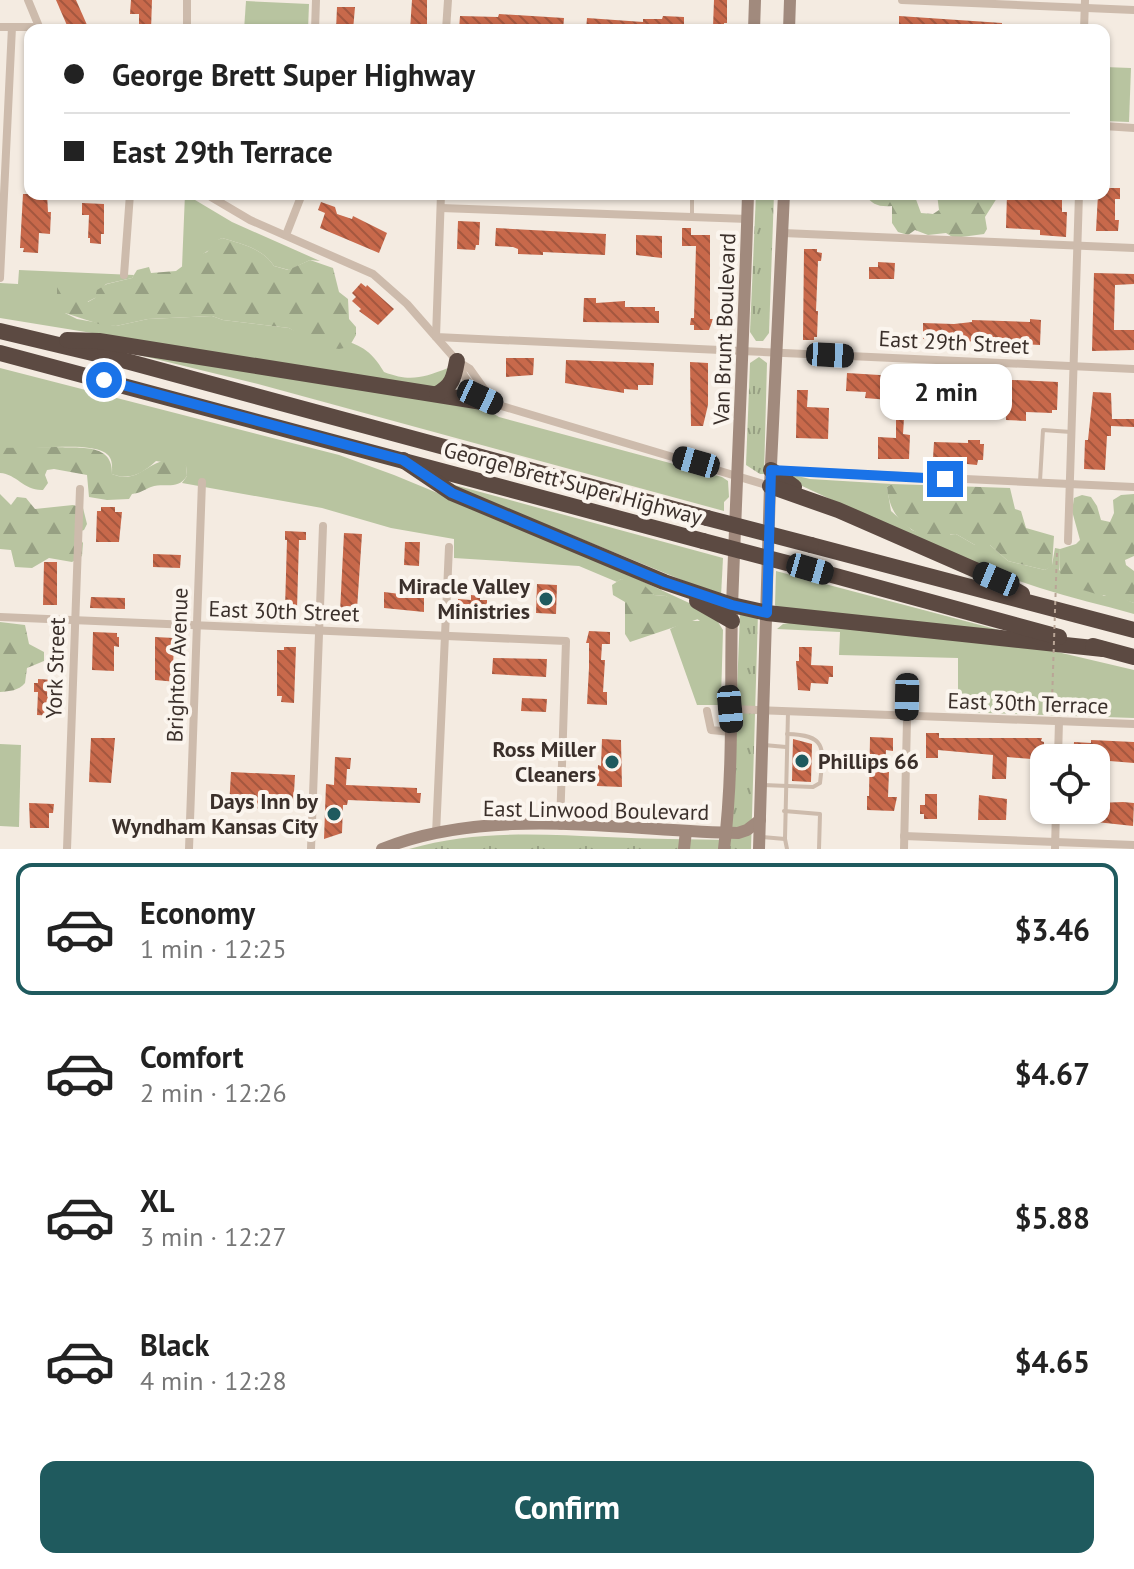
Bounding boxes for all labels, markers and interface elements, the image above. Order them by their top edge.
text: George Brett Super Highway [112,55,475,94]
text: East 29th Terrace [112,132,333,171]
street label: Van Brunt Boulevard [707,232,741,427]
street label: East 29th Street [878,324,1031,360]
car [805,342,855,368]
route start [86,362,122,398]
callout: 2 min [879,363,1011,419]
text: 2 min [914,375,978,408]
car [453,376,507,418]
street label: George Brett Super Highway [441,435,706,531]
car [670,444,722,480]
route end [927,461,963,497]
car [784,551,836,587]
car [969,559,1023,599]
place label: Miracle Valley Ministries [399,572,530,625]
street label: Brighton Avenue [160,587,194,743]
marker: Miracle Valley Ministries [537,590,555,608]
street label: East 30th Street [208,594,360,628]
street label: York Street [39,616,71,719]
car [895,673,919,721]
car [716,684,744,734]
street label: East 30th Terrace [947,686,1109,720]
place label: Ross Miller Cleaners [493,735,596,788]
map controls [1030,744,1110,824]
button: locate [1030,744,1110,824]
place label: Phillips 66 [818,747,919,775]
marker: Phillips 66 [793,752,811,770]
marker: Ross Miller Cleaners [603,753,621,771]
place label: Days Inn by Wyndham Kansas City [112,787,318,840]
street label: East Linwood Boulevard [483,794,709,826]
marker: Days Inn by Wyndham Kansas City [325,805,343,823]
icon: car [44,893,116,965]
text: Economy [140,893,255,932]
text: $3.46 [1015,910,1090,949]
text: 1 min · 12:25 [140,932,287,965]
icon: car [44,1037,116,1109]
text: Comfort [140,1037,243,1076]
text: $4.67 [1015,1054,1090,1093]
text: 2 min · 12:26 [140,1076,287,1109]
icon: car [44,1181,116,1253]
text: XL [140,1181,174,1220]
text: $5.88 [1015,1198,1090,1237]
text: 3 min · 12:27 [140,1220,287,1253]
icon: car [44,1325,116,1397]
text: Black [140,1325,209,1364]
text: $4.65 [1015,1342,1090,1381]
text: 4 min · 12:28 [140,1364,287,1397]
button: Confirm [40,1461,1094,1553]

